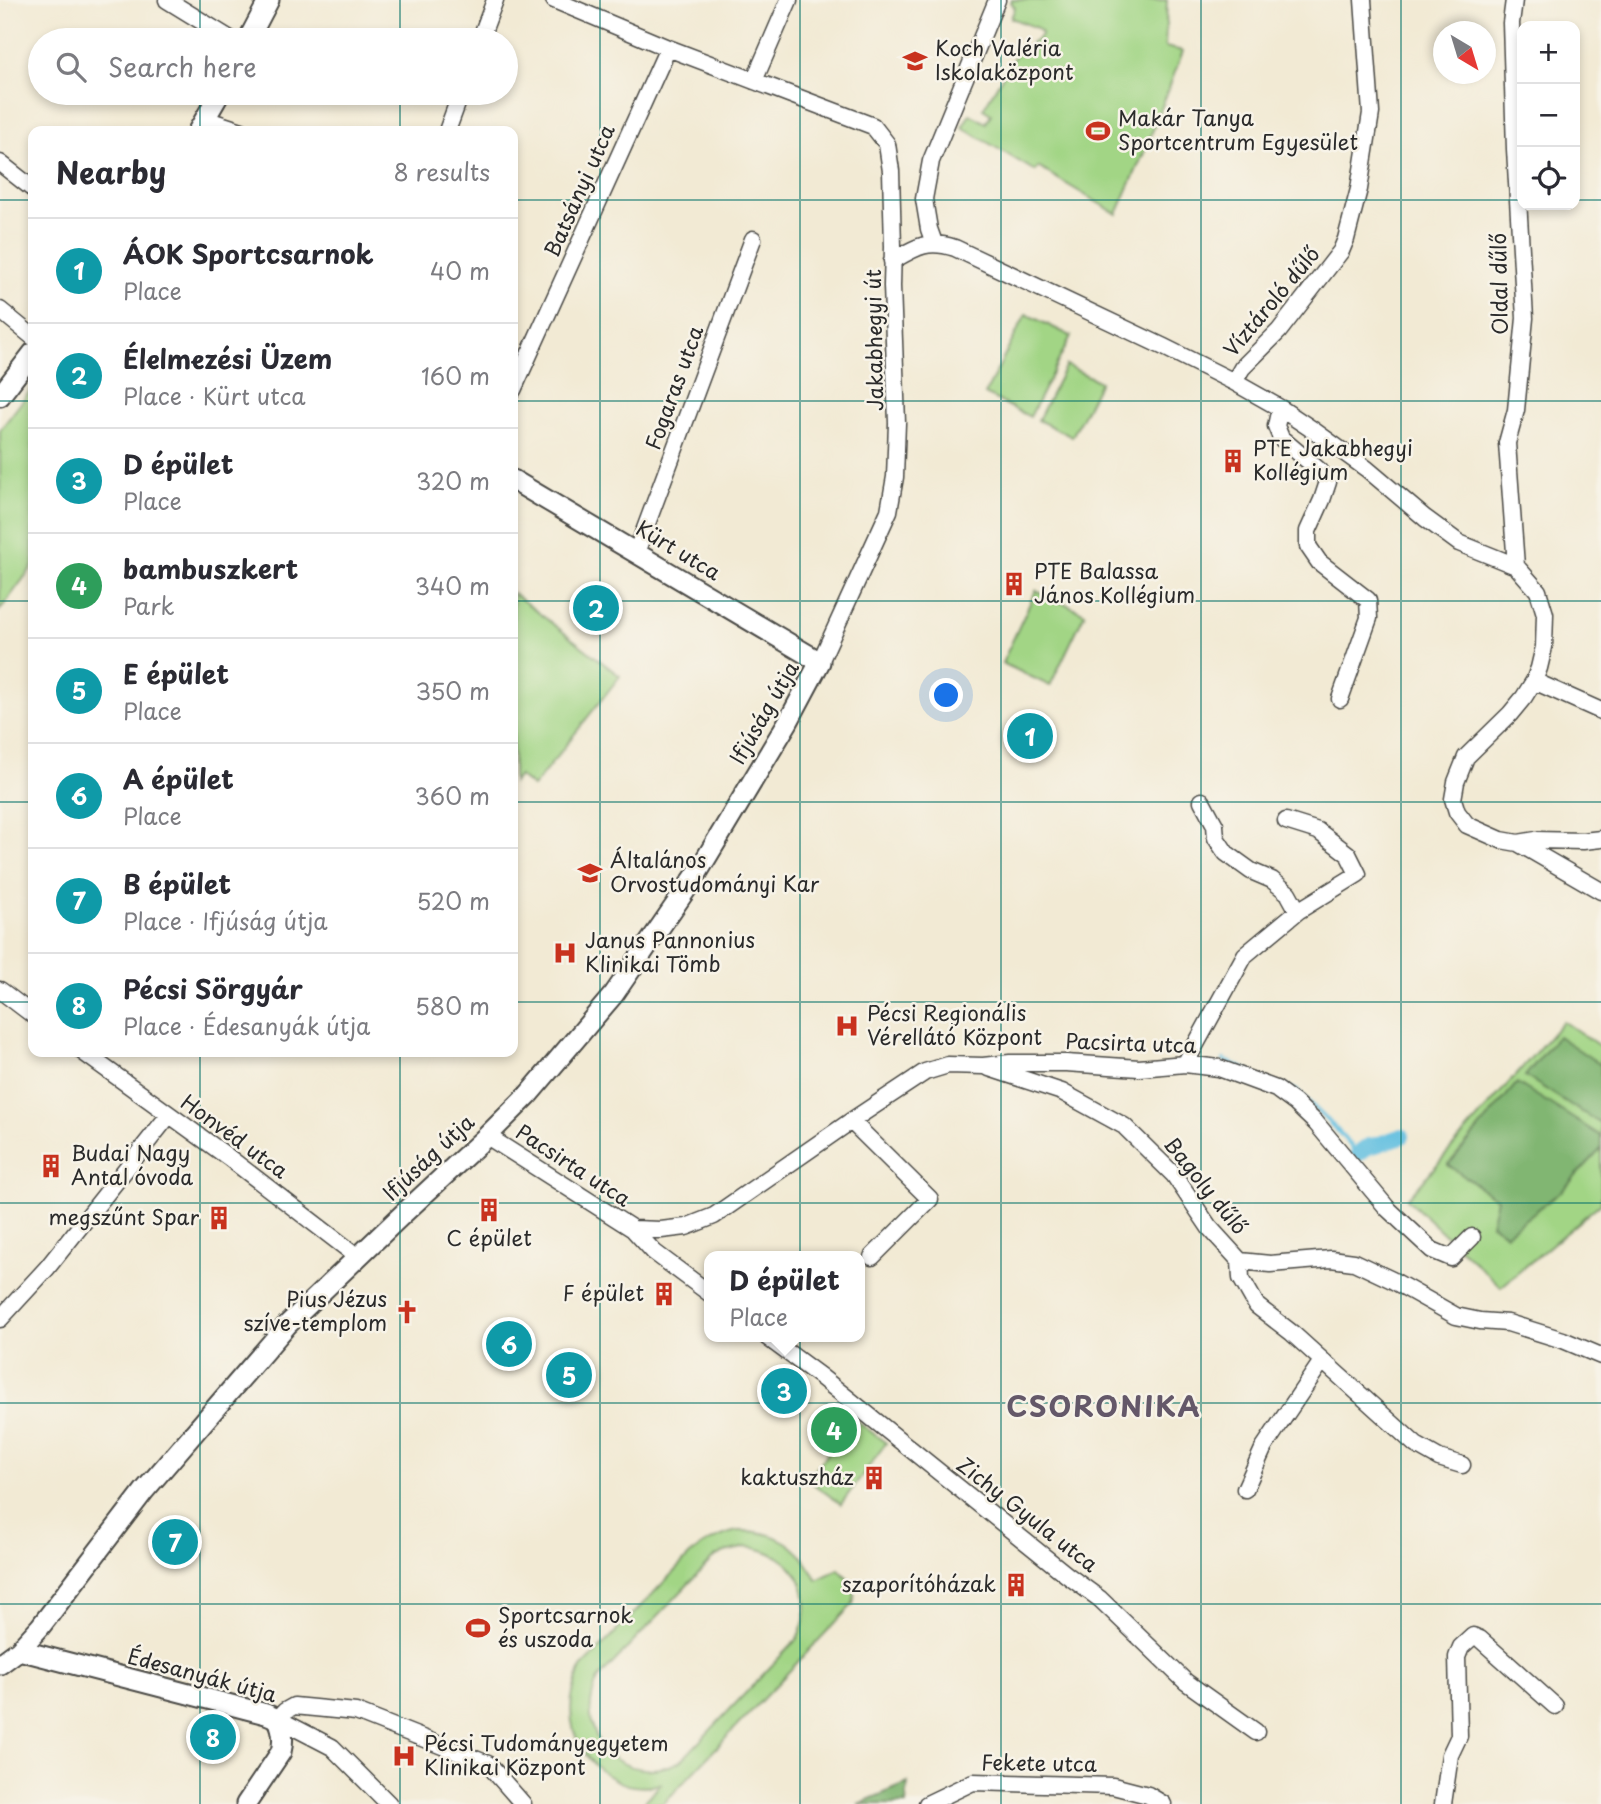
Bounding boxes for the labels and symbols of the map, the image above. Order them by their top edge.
north arrow [1433,21,1496,84]
place label: Koch Valéria Iskolaközpont [935,31,1074,87]
school or university icon: Koch Valéria Iskolaközpont [901,47,929,75]
place label: Makár Tanya Sportcentrum Egyesület [1118,101,1358,157]
sports icon: Makár Tanya Sportcentrum Egyesület [1084,117,1112,145]
street label: Batsányi utca [535,119,622,262]
street label: Oldal dűlő [1481,233,1515,335]
street label: Víztároló dűlő [1215,238,1326,363]
street label: Jakabhegyi út [856,269,890,411]
street label: Fogaras utca [636,321,710,454]
place label: PTE Jakabhegyi Kollégium [1253,431,1413,487]
building icon: PTE Jakabhegyi Kollégium [1219,447,1247,475]
street label: Kürt utca [631,511,728,587]
place label: PTE Balassa János Kollégium [1034,554,1195,610]
building icon: PTE Balassa János Kollégium [1000,570,1028,598]
pin: 2 [573,582,619,634]
street label: Ifjúság útja [721,654,806,770]
your location [929,678,963,712]
pin: 1 [1007,710,1053,762]
place label: Általános Orvostudományi Kar [610,843,820,899]
school or university icon: Általános Orvostudományi Kar [576,859,604,887]
place label: Janus Pannonius Klinikai Tömb [585,923,755,979]
hospital icon: Janus Pannonius Klinikai Tömb [551,939,579,967]
place label: Pécsi Regionális Vérellátó Központ [867,996,1042,1052]
hospital icon: Pécsi Regionális Vérellátó Központ [833,1012,861,1040]
street label: Pacsirta utca [1065,1024,1197,1060]
street label: Honvéd utca [175,1085,295,1185]
street label: Ifjúság útja [375,1106,481,1207]
street label: Pacsirta utca [510,1115,638,1214]
street label: Bagoly dűlő [1157,1129,1256,1241]
place label: Budai Nagy Antal óvoda [71,1136,193,1192]
building icon: Budai Nagy Antal óvoda [37,1152,65,1180]
building icon: C épület [475,1196,503,1224]
place label: megszűnt Spar [48,1200,199,1232]
building icon: megszűnt Spar [205,1204,233,1232]
place label: C épület [446,1221,532,1253]
place label: F épület [562,1276,644,1308]
building icon: F épület [650,1280,678,1308]
place label: Pius Jézus szíve-templom [244,1282,387,1338]
church icon: Pius Jézus szíve-templom [393,1298,421,1326]
pin: 6 [486,1318,532,1370]
pin: 5 [546,1349,592,1401]
pin: 3 [761,1365,807,1417]
district label: CSORONIKA [1006,1384,1202,1427]
pin: 4 [811,1404,857,1456]
street label: Zichy Gyula utca [951,1448,1106,1579]
place label: kaktuszház [740,1460,854,1492]
building icon: kaktuszház [860,1464,888,1492]
pin: 7 [152,1516,198,1568]
place label: szaporítóházak [842,1567,996,1599]
building icon: szaporítóházak [1002,1571,1030,1599]
place label: Sportcsarnok és uszoda [498,1598,634,1654]
sports icon: Sportcsarnok és uszoda [464,1614,492,1642]
street label: Édesanyák útja [124,1639,281,1709]
pin: 8 [190,1711,236,1763]
place label: Pécsi Tudományegyetem Klinikai Központ [424,1726,669,1782]
hospital icon: Pécsi Tudományegyetem Klinikai Központ [390,1742,418,1770]
street label: Fekete utca [981,1745,1097,1779]

